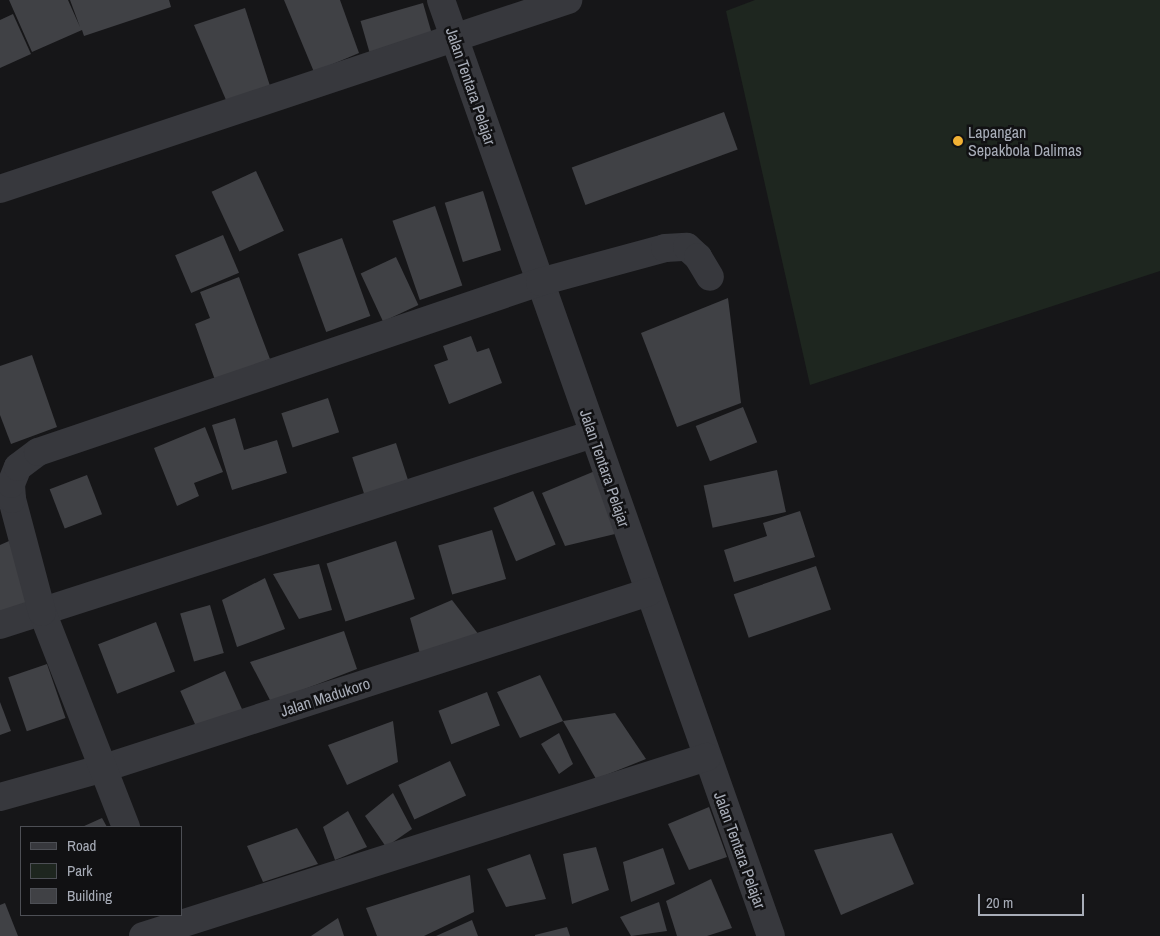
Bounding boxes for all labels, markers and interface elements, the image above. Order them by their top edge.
street label: Jalan Tentara Pelajar [442,25,500,147]
place label: Lapangan Sepakbola Dalimas [968,122,1082,160]
marker: Lapangan Sepakbola Dalimas [952,135,964,147]
street label: Jalan Tentara Pelajar [576,407,634,529]
street label: Jalan Madukoro [278,673,372,721]
street label: Jalan Tentara Pelajar [710,789,770,911]
legend [20,826,182,916]
text: Road [67,835,96,856]
text: Park [67,860,92,881]
scale bar [980,884,1086,916]
text: Building [67,885,112,906]
text: 20 m [986,892,1013,913]

